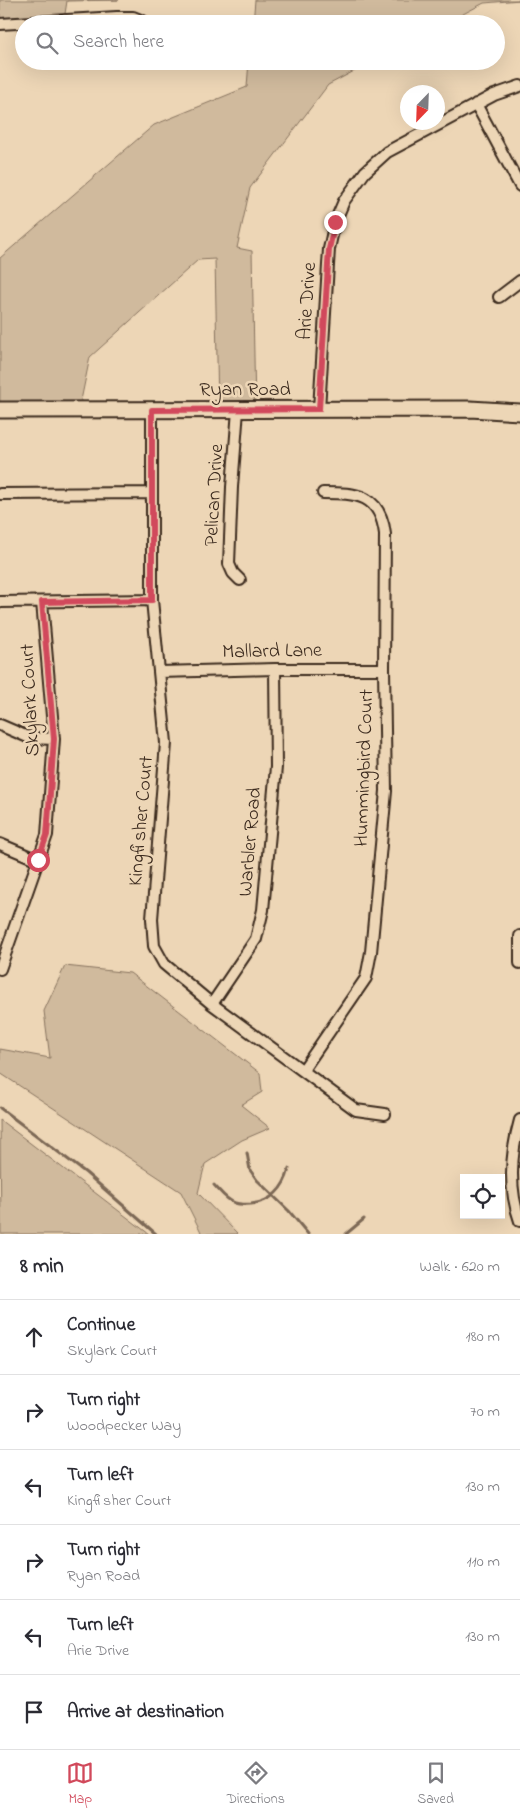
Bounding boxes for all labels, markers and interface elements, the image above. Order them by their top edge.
search box [15,15,505,70]
icon: search [33,29,61,57]
text: Search here [73,29,164,56]
north arrow [400,85,445,130]
route end [324,211,347,234]
street label: Arie Drive [291,261,325,341]
street label: Ryan Road [199,376,291,405]
street label: Pelican Drive [198,443,232,547]
street label: Mallard Lane [222,637,322,667]
street label: Skylark Court [14,643,48,757]
street label: Hummingbird Court [348,688,383,847]
street label: Kingfisher Court [122,754,163,887]
street label: Warbler Road [232,786,270,898]
route start [27,849,50,872]
map controls [460,1174,505,1219]
button: locate [460,1174,505,1219]
text: 8 min [20,1252,64,1282]
text: Walk · 620 m [420,1255,500,1279]
text: Continue [67,1312,135,1339]
icon: ahead [20,1323,48,1351]
text: 180 m [466,1325,500,1349]
text: Skylark Court [67,1339,157,1363]
text: Turn right [67,1387,140,1414]
icon: right [20,1398,48,1426]
text: 70 m [470,1400,500,1424]
text: Woodpecker Way [67,1414,181,1438]
text: Turn left [67,1462,134,1489]
icon: left [20,1473,48,1501]
text: 130 m [465,1475,500,1499]
text: Kingfisher Court [67,1489,171,1513]
text: Turn right [67,1537,140,1564]
icon: right [20,1548,48,1576]
text: 110 m [466,1550,500,1574]
text: Ryan Road [67,1564,140,1588]
text: Turn left [67,1612,134,1639]
icon: left [20,1623,48,1651]
text: 130 m [465,1625,500,1649]
text: Arie Drive [67,1639,129,1663]
icon: arrive [20,1698,48,1726]
text: Arrive at destination [67,1699,224,1726]
tab: Map [66,1759,94,1810]
tab: Directions [227,1759,285,1810]
tab: Saved [417,1759,454,1810]

